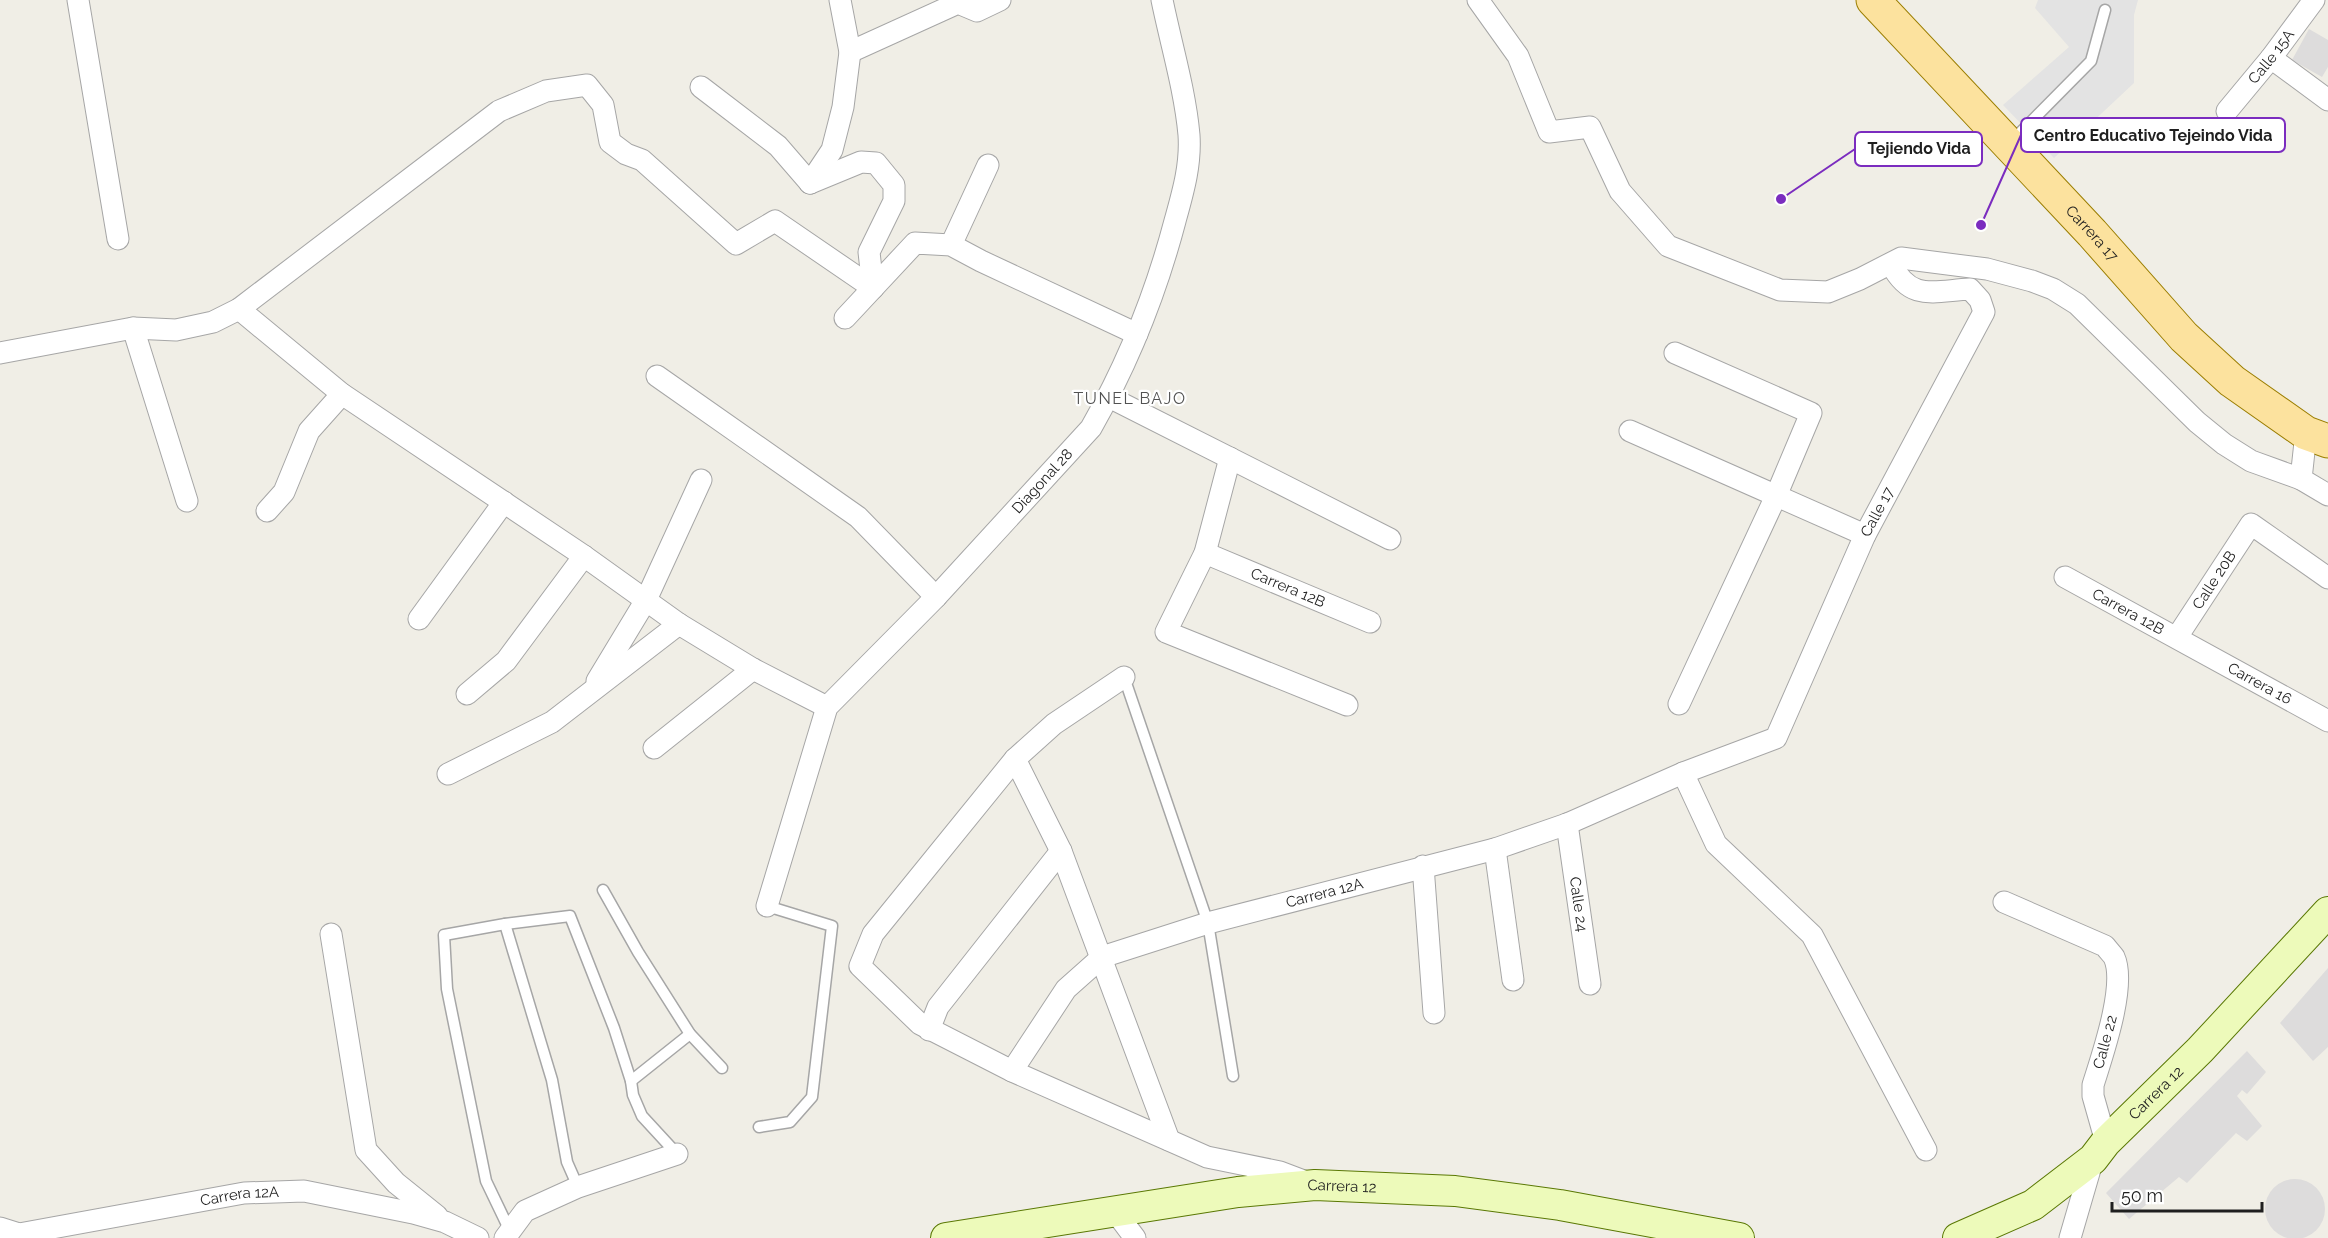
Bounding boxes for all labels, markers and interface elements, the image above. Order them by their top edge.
street label: Calle 15A [2244,26,2298,88]
callout: Centro Educativo Tejeindo Vida [2021,118,2285,152]
text: Centro Educativo Tejeindo Vida [2034,126,2272,145]
callout: Tejiendo Vida [1855,132,1982,166]
text: Tejiendo Vida [1867,139,1971,158]
street label: Carrera 17 [2062,202,2122,265]
district label: TUNEL BAJO [1074,389,1186,408]
street label: Diagonal 28 [1008,445,1077,517]
street label: Calle 17 [1857,484,1898,540]
street label: Calle 20B [2189,547,2240,613]
street label: Carrera 12B [1248,564,1328,611]
street label: Carrera 12B [2089,585,2167,638]
street label: Carrera 16 [2225,659,2295,708]
street label: Carrera 12A [1284,874,1365,912]
street label: Calle 24 [1566,876,1591,933]
street label: Calle 22 [2089,1013,2121,1071]
street label: Carrera 12 [2125,1062,2187,1124]
scale bar [2112,1175,2262,1213]
street label: Carrera 12 [1307,1176,1377,1197]
street label: Carrera 12A [199,1183,279,1210]
text: 50 m [2121,1185,2163,1206]

